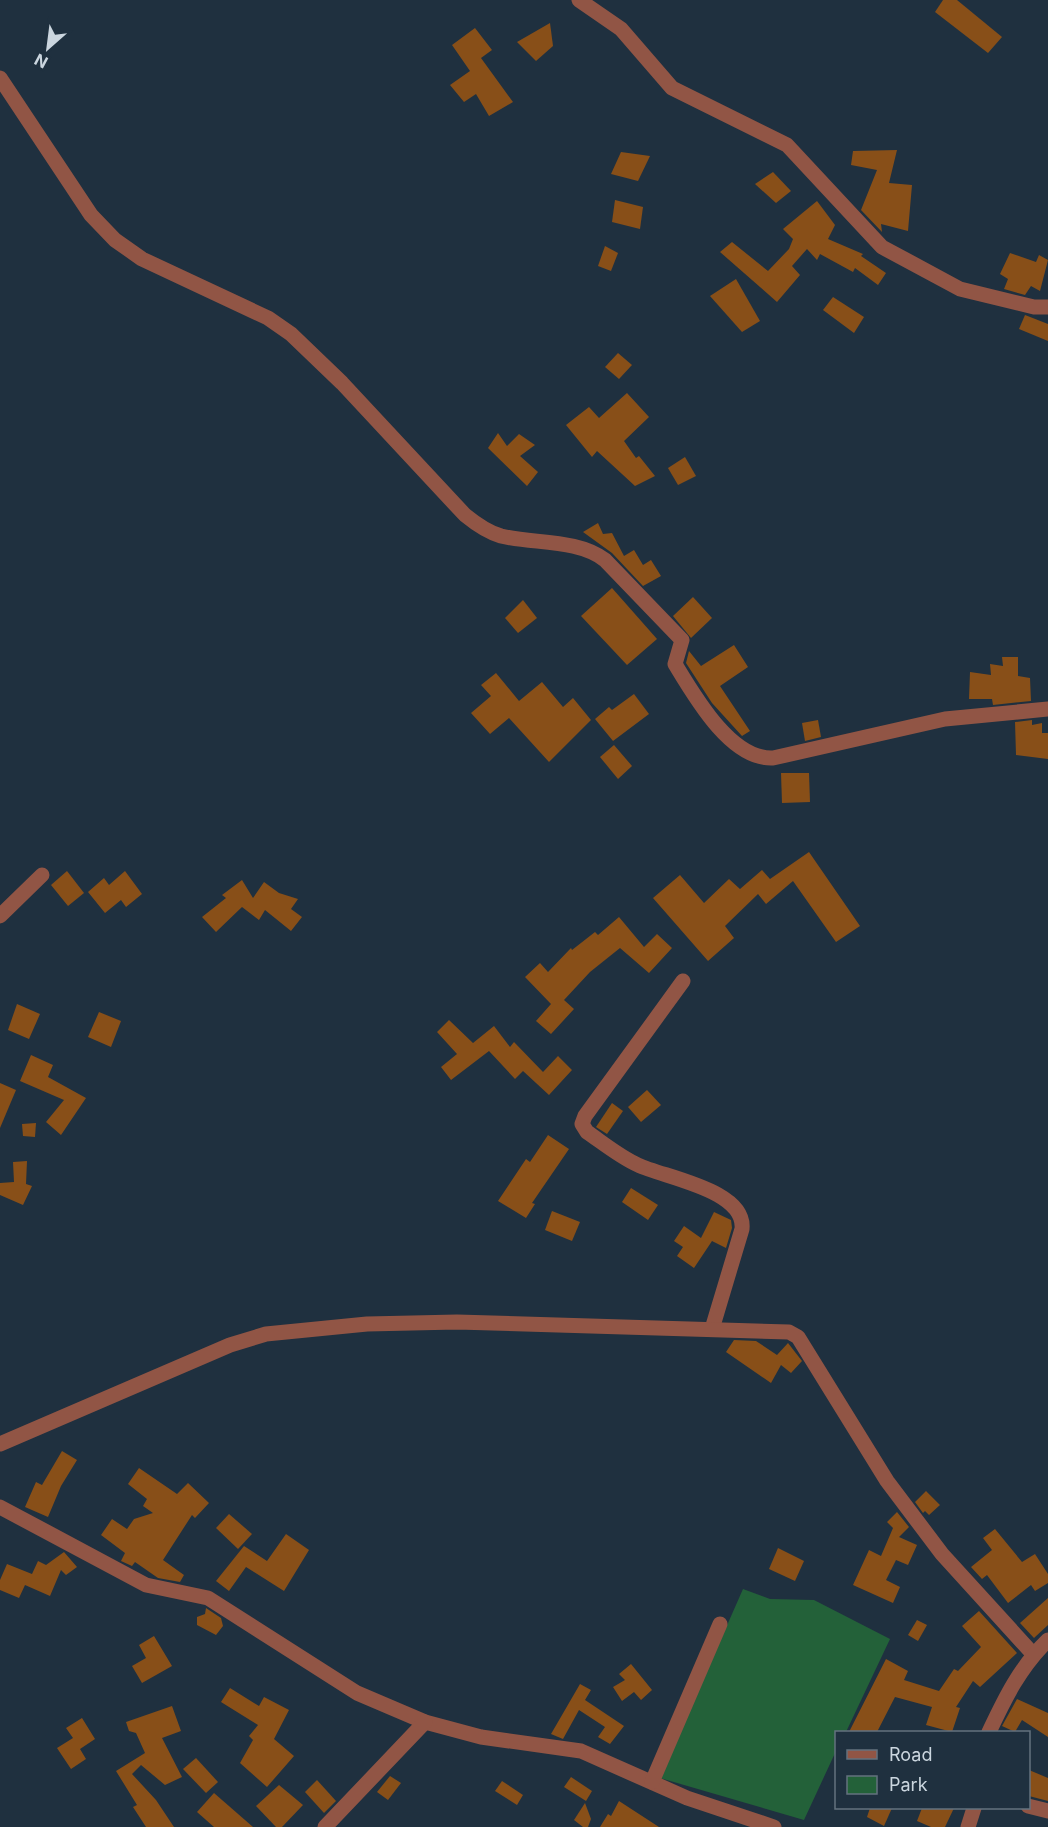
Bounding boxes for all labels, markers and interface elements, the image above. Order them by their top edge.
north arrow [18,18,78,78]
text: N [31,50,51,73]
legend [835,1731,1030,1809]
text: Road [889,1744,932,1765]
text: Park [889,1774,928,1795]

